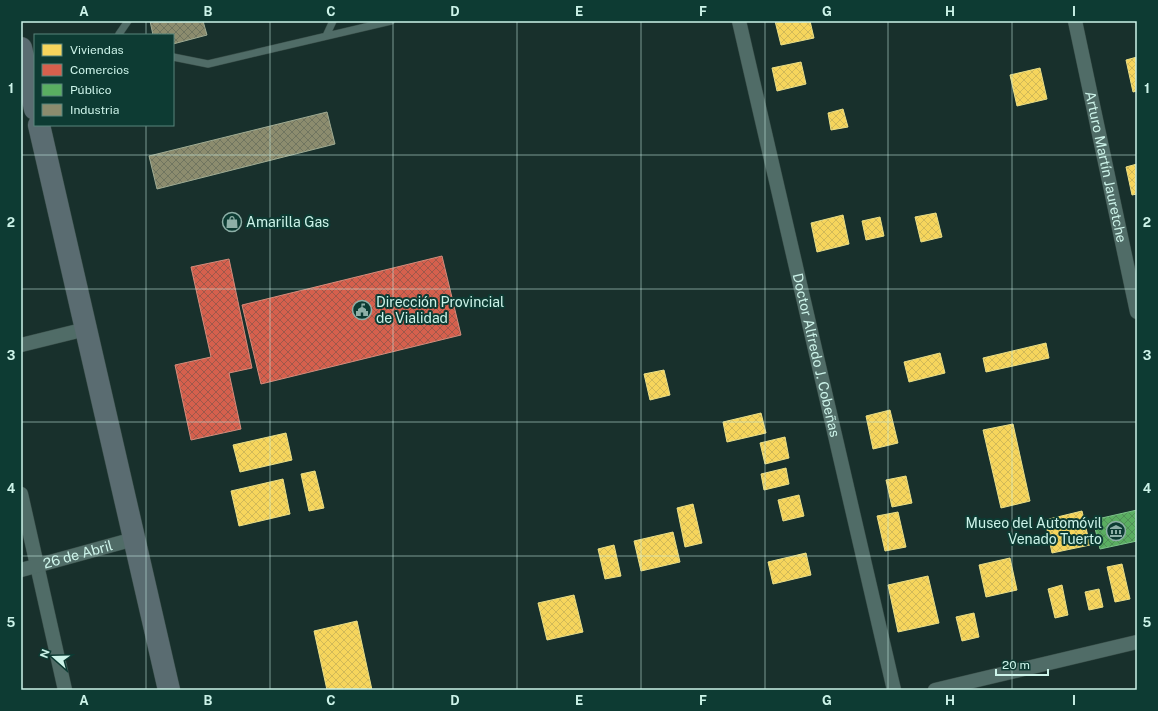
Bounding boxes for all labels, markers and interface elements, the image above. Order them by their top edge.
text: A [79,4,89,19]
text: B [204,4,213,19]
text: C [326,4,336,19]
text: D [450,4,460,19]
text: E [575,4,583,19]
text: F [699,4,707,19]
text: G [822,4,832,19]
text: H [945,4,955,19]
text: I [1072,4,1076,19]
legend [34,34,174,126]
text: Viviendas [70,43,124,57]
text: Comercios [70,63,129,77]
text: 1 [8,81,14,96]
text: 1 [1144,81,1150,96]
text: Público [70,83,112,97]
street label: Arturo Martín Jauretche [1082,90,1130,244]
text: Industria [70,103,119,117]
shop icon: Amarilla Gas [221,211,243,233]
place label: Amarilla Gas [246,214,329,230]
text: 2 [7,215,15,230]
text: 2 [1143,215,1151,230]
street label: Doctor Alfredo J. Cobeñas [790,272,843,439]
place label: Dirección Provincial de Vialidad [376,294,504,326]
public building icon: Dirección Provincial de Vialidad [351,299,373,321]
text: 3 [7,348,16,363]
text: 3 [1143,348,1152,363]
text: 4 [7,481,16,496]
text: 4 [1143,481,1152,496]
place label: Museo del Automóvil Venado Tuerto [966,515,1102,547]
museum icon: Museo del Automóvil Venado Tuerto [1105,520,1127,542]
street label: 26 de Abril [41,537,114,572]
text: 5 [7,615,16,630]
text: 5 [1143,615,1152,630]
north arrow [34,637,74,677]
text: N [37,647,52,660]
scale bar [996,651,1048,677]
text: 20 m [1002,658,1030,672]
text: A [79,693,89,708]
text: B [204,693,213,708]
text: C [326,693,336,708]
text: D [450,693,460,708]
text: E [575,693,583,708]
text: F [699,693,707,708]
text: G [822,693,832,708]
text: H [945,693,955,708]
text: I [1072,693,1076,708]

